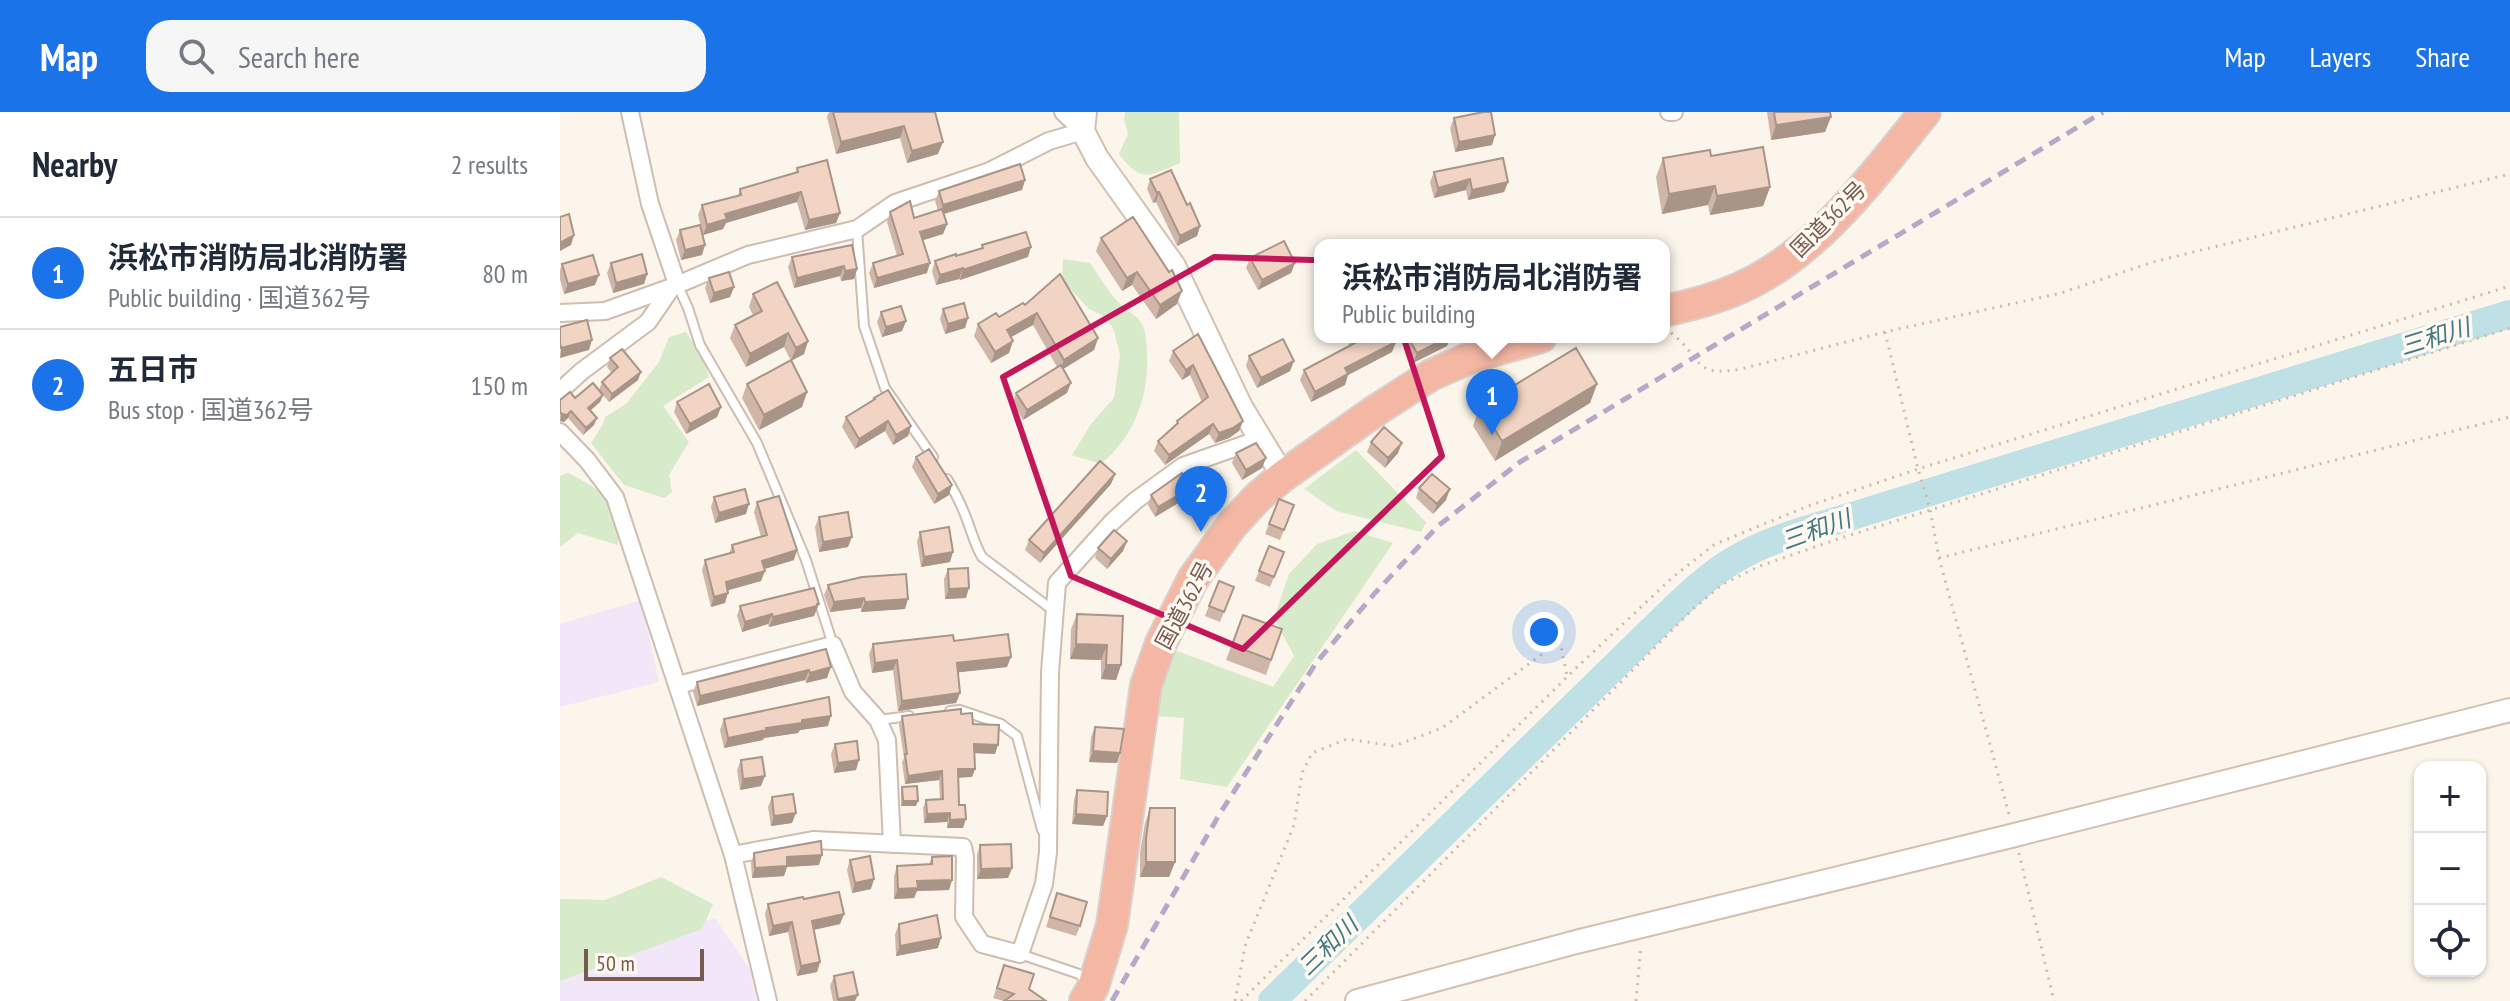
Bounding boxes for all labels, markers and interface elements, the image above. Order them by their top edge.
search box [146,20,706,92]
text: Map [40,32,98,81]
icon: search [174,34,218,78]
text: Search here [238,37,360,76]
text: Map [2224,38,2266,75]
text: Layers [2310,38,2371,75]
text: Share [2415,38,2470,75]
text: Nearby [32,142,117,186]
text: 2 results [451,148,528,181]
street label: 国道362号 [1784,175,1872,263]
text: 浜松市消防局北消防署 [108,237,408,276]
popup [1314,239,1670,343]
text: 1 [52,257,64,290]
text: 80 m [482,257,528,290]
text: 浜松市消防局北消防署 [1342,257,1642,296]
text: Public building · 国道362号 [108,281,371,314]
text: Public building [1342,297,1475,330]
water label: 三和川 [2396,310,2477,362]
text: 五日市 [108,349,198,388]
text: 2 [52,369,64,402]
text: 150 m [470,369,528,402]
pin: 1 [1466,369,1518,435]
text: Bus stop · 国道362号 [108,393,314,426]
pin: 2 [1175,466,1227,532]
water label: 三和川 [1777,502,1858,556]
street label: 国道362号 [1149,556,1219,654]
your location [1524,612,1564,652]
map controls [2414,761,2486,977]
button: + [2414,761,2486,833]
button: − [2414,833,2486,905]
button: locate [2414,905,2486,977]
water label: 三和川 [1291,907,1366,982]
scale bar [584,945,704,981]
text: 50 m [596,949,635,977]

